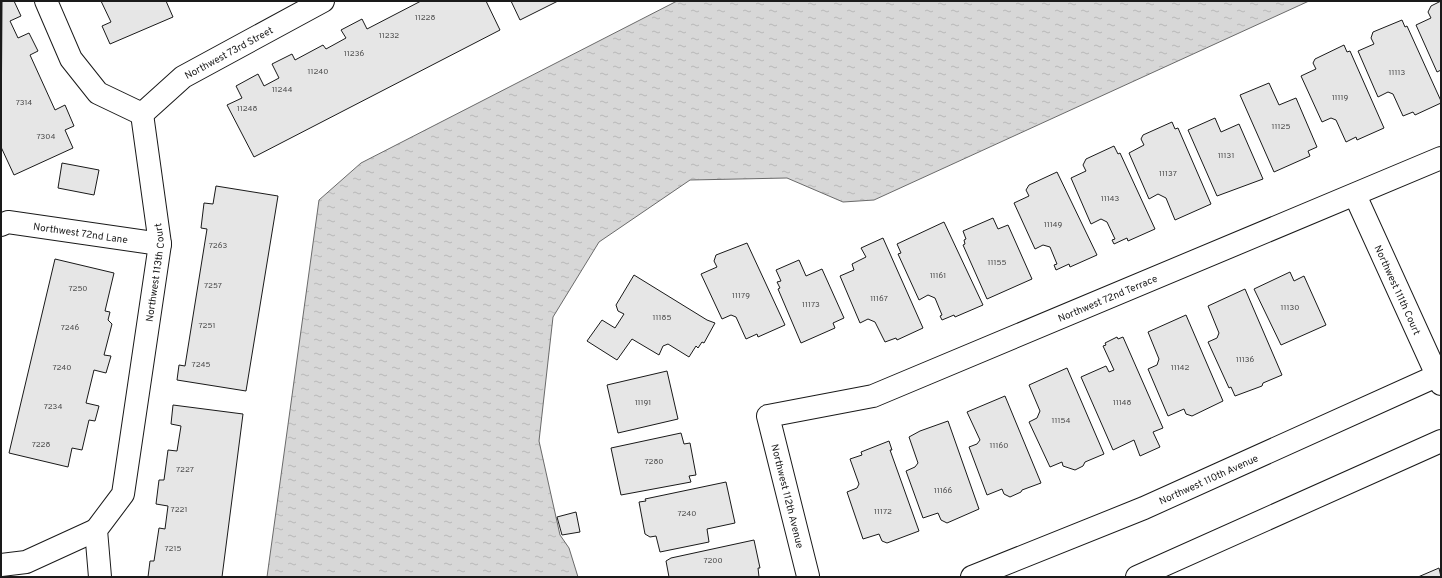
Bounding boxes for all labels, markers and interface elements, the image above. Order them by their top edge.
house number: 11228 [415,13,435,23]
street label: Northwest 73rd Street [183,24,276,83]
house number: 11232 [379,31,399,41]
house number: 11236 [344,49,364,59]
house number: 11240 [308,67,328,77]
house number: 11113 [1389,68,1406,78]
house number: 11244 [272,85,292,95]
house number: 11119 [1332,93,1349,103]
house number: 7314 [16,98,32,108]
house number: 11248 [237,104,257,114]
house number: 11125 [1272,122,1290,132]
house number: 7304 [37,132,55,142]
house number: 11131 [1218,151,1234,161]
house number: 11137 [1159,169,1177,179]
house number: 11143 [1101,194,1119,204]
house number: 11149 [1044,220,1062,230]
street label: Northwest 72nd Lane [32,221,129,247]
street label: Northwest 113th Court [144,222,168,323]
house number: 7263 [209,241,227,251]
street label: Northwest 111th Court [1371,243,1423,337]
house number: 11155 [988,258,1006,268]
house number: 11161 [930,271,946,281]
street label: Northwest 72nd Terrace [1056,272,1160,326]
house number: 7257 [204,281,222,291]
house number: 7250 [68,284,88,294]
house number: 11179 [732,291,750,301]
house number: 11167 [870,294,888,304]
house number: 11173 [802,300,820,310]
house number: 11130 [1281,303,1299,313]
house number: 11185 [653,313,671,323]
house number: 7251 [199,321,215,331]
house number: 7246 [61,323,80,333]
house number: 11136 [1236,355,1254,365]
house number: 7245 [192,360,210,370]
house number: 7240 [53,363,71,373]
house number: 11142 [1171,363,1189,373]
house number: 11191 [635,398,651,408]
house number: 11148 [1113,398,1131,408]
house number: 7234 [44,402,62,412]
house number: 11154 [1051,416,1071,426]
house number: 7228 [32,440,50,450]
house number: 11160 [990,441,1008,451]
street label: Northwest 112th Avenue [767,443,806,550]
street label: Northwest 110th Avenue [1157,452,1261,508]
house number: 7280 [645,457,663,467]
house number: 7227 [176,465,194,475]
house number: 11166 [934,486,952,496]
house number: 7221 [171,505,187,515]
house number: 11172 [874,507,892,517]
house number: 7240 [678,509,696,519]
house number: 7215 [165,544,181,554]
house number: 7200 [703,556,723,566]

